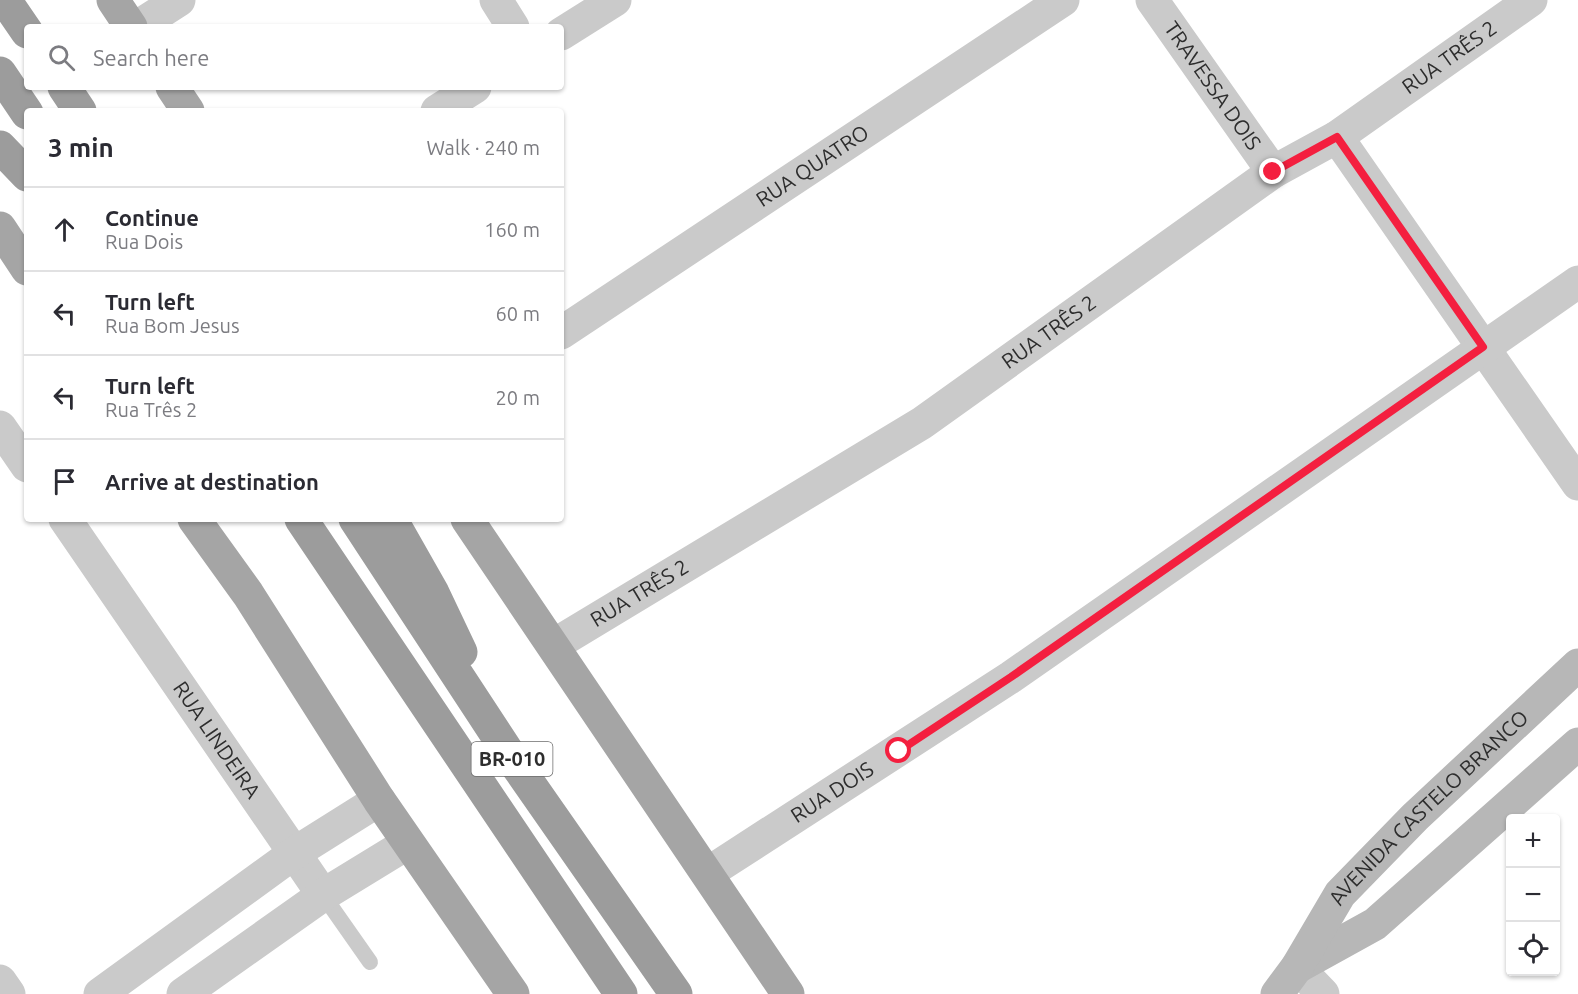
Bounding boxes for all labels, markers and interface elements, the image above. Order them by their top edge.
street label: RUA TRÊS 2 [1397,15,1501,98]
street label: TRAVESSA DOIS [1160,17,1267,154]
search box [24,24,564,90]
icon: search [45,41,78,74]
text: Search here [93,45,209,70]
street label: RUA QUATRO [751,119,873,211]
text: 3 min [48,133,114,162]
text: Walk · 240 m [427,136,540,159]
route end [1259,158,1285,184]
text: Continue [105,205,199,230]
icon: ahead [48,213,81,246]
text: 160 m [484,218,540,241]
text: Rua Dois [105,230,183,253]
text: Turn left [105,289,195,314]
street label: RUA TRÊS 2 [997,290,1100,373]
icon: left [48,297,81,330]
text: 60 m [496,302,540,325]
text: Rua Bom Jesus [105,314,240,337]
text: Turn left [105,373,195,398]
icon: left [48,381,81,414]
text: 20 m [496,386,540,409]
text: Rua Três 2 [105,398,197,421]
icon: arrive [48,465,81,498]
text: Arrive at destination [105,469,319,494]
street label: RUA TRÊS 2 [586,554,692,631]
street label: RUA LINDEIRA [169,676,266,803]
street label: AVENIDA CASTELO BRANCO [1323,705,1533,909]
route start [885,737,911,763]
road number: BR-010 [472,742,552,776]
street label: RUA DOIS [786,756,877,827]
map controls [1506,814,1560,976]
button: + [1506,814,1560,868]
button: − [1506,868,1560,922]
button: locate [1506,922,1560,976]

